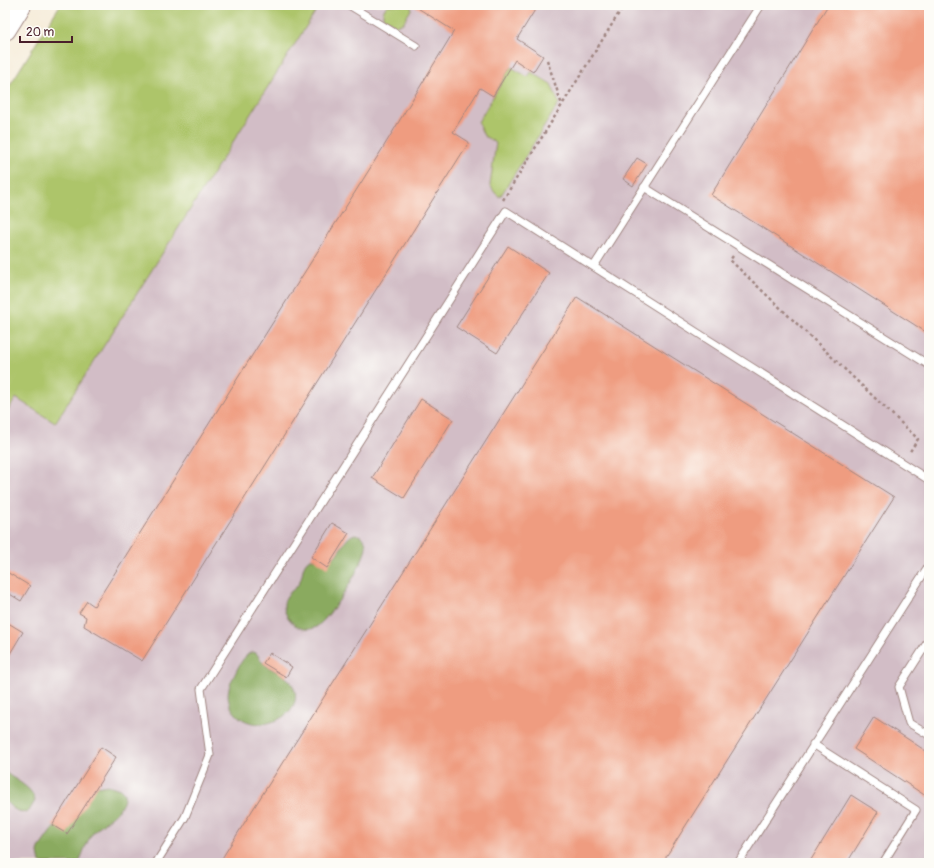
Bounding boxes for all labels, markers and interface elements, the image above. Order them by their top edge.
scale bar [20,18,72,44]
text: 20 m [26,25,55,40]

